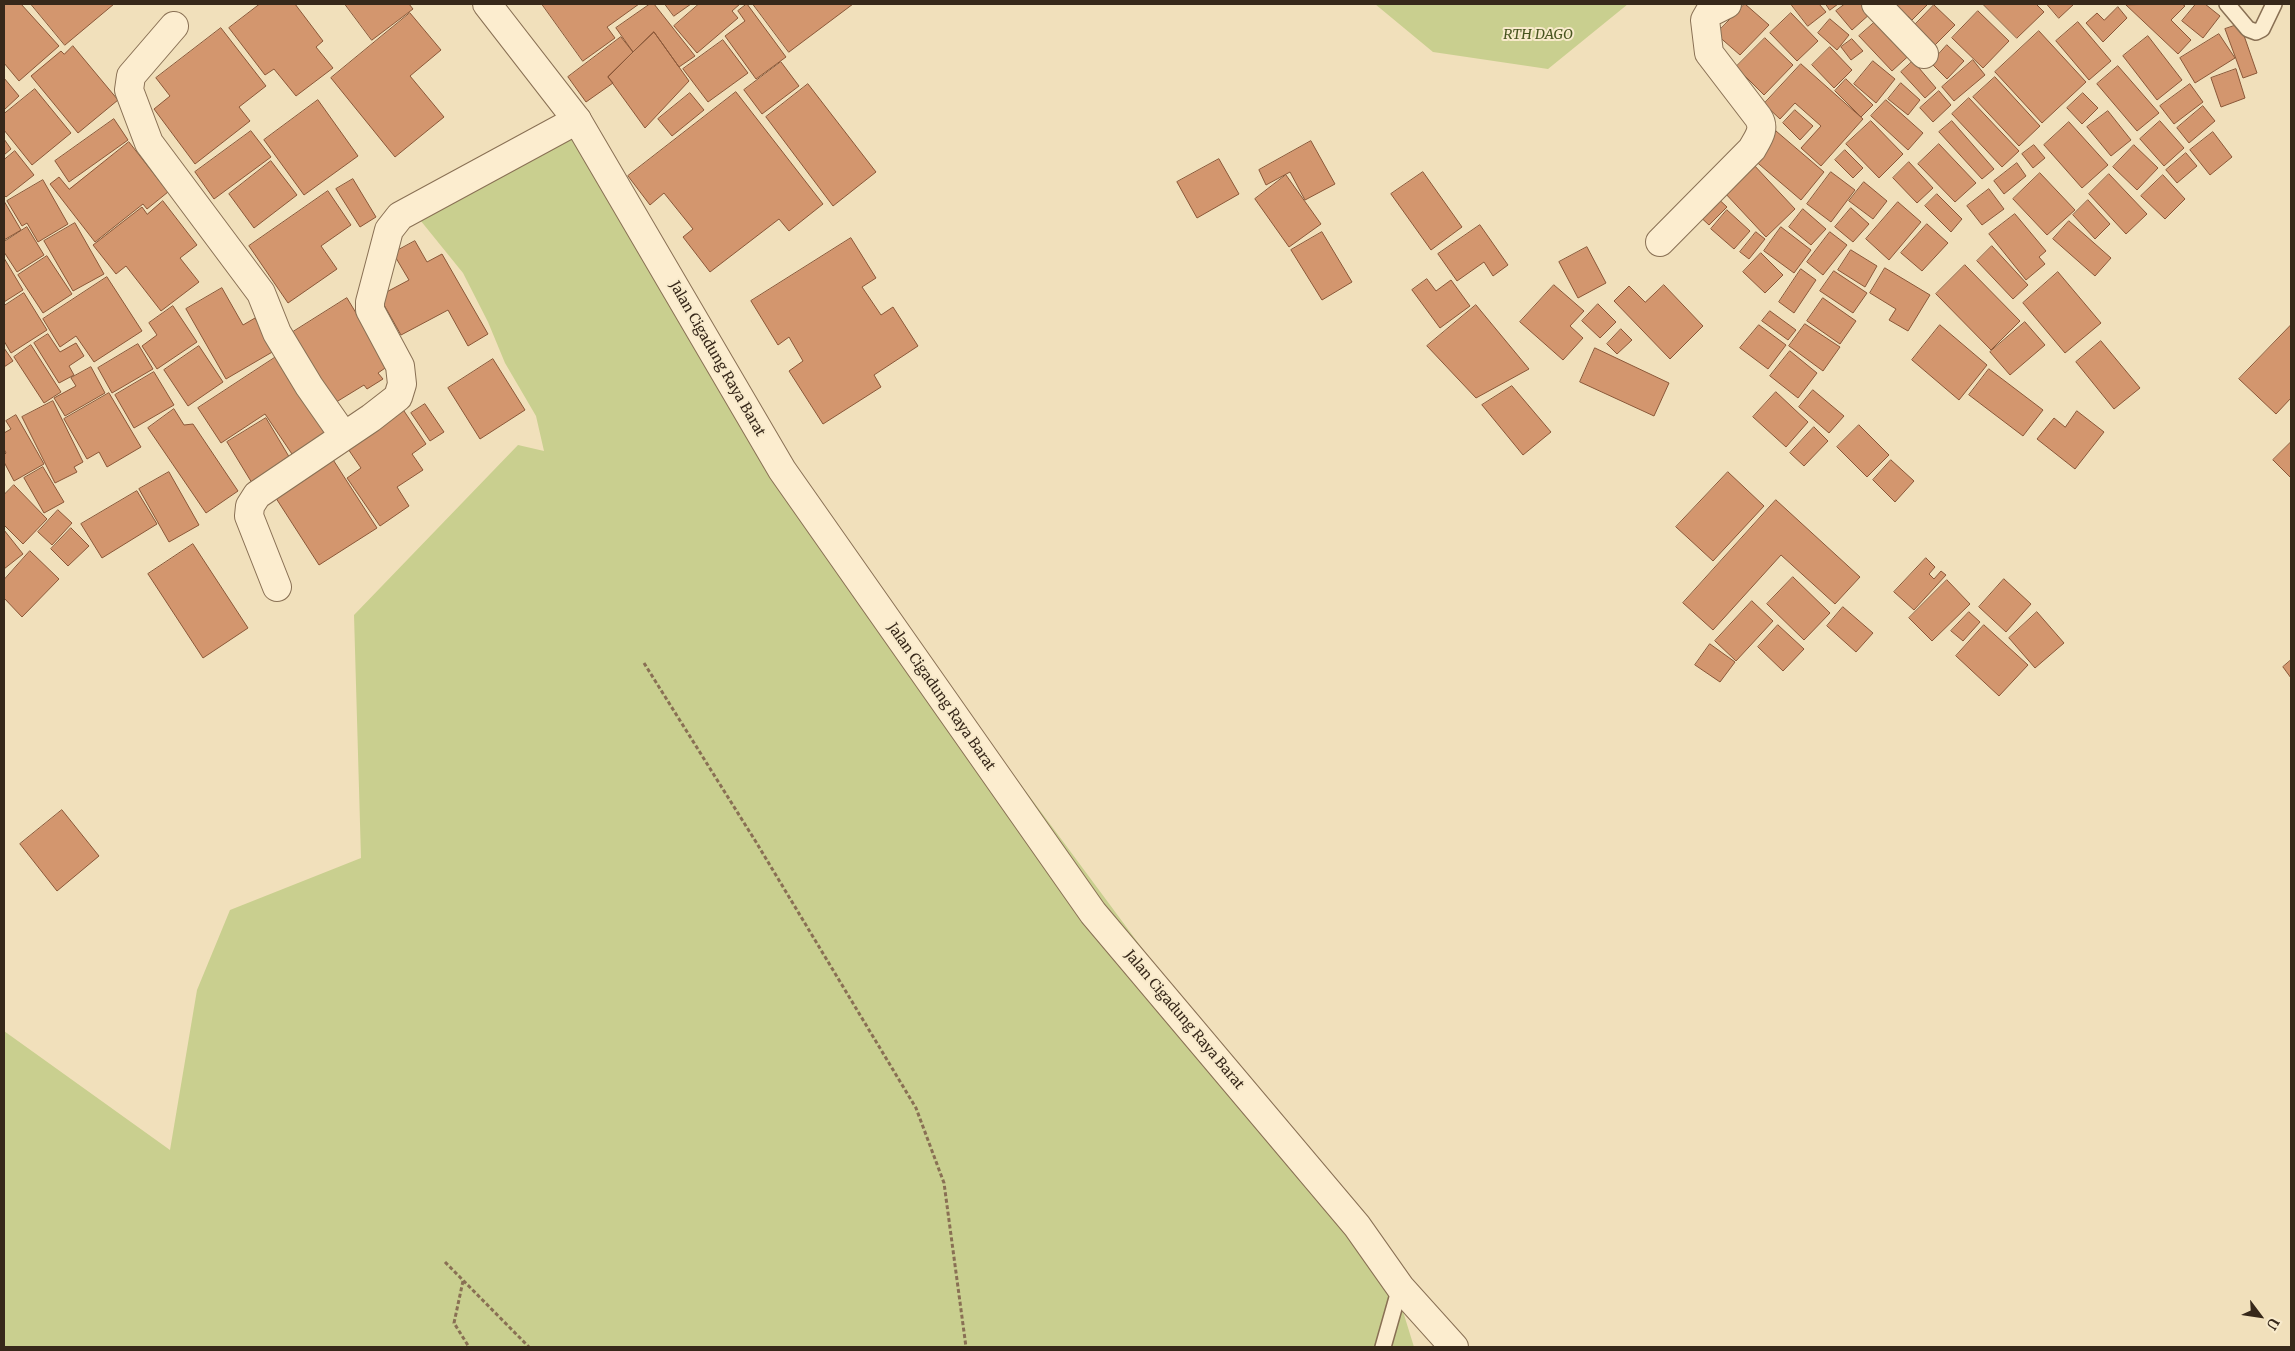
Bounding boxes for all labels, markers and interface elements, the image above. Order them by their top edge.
park label: RTH DAGO [1503,27,1573,43]
street label: Jalan Cigadung Raya Barat [666,278,768,440]
street label: Jalan Cigadung Raya Barat [884,620,998,774]
street label: Jalan Cigadung Raya Barat [1121,947,1247,1093]
north arrow [2235,1291,2285,1341]
text: U [2262,1315,2283,1333]

